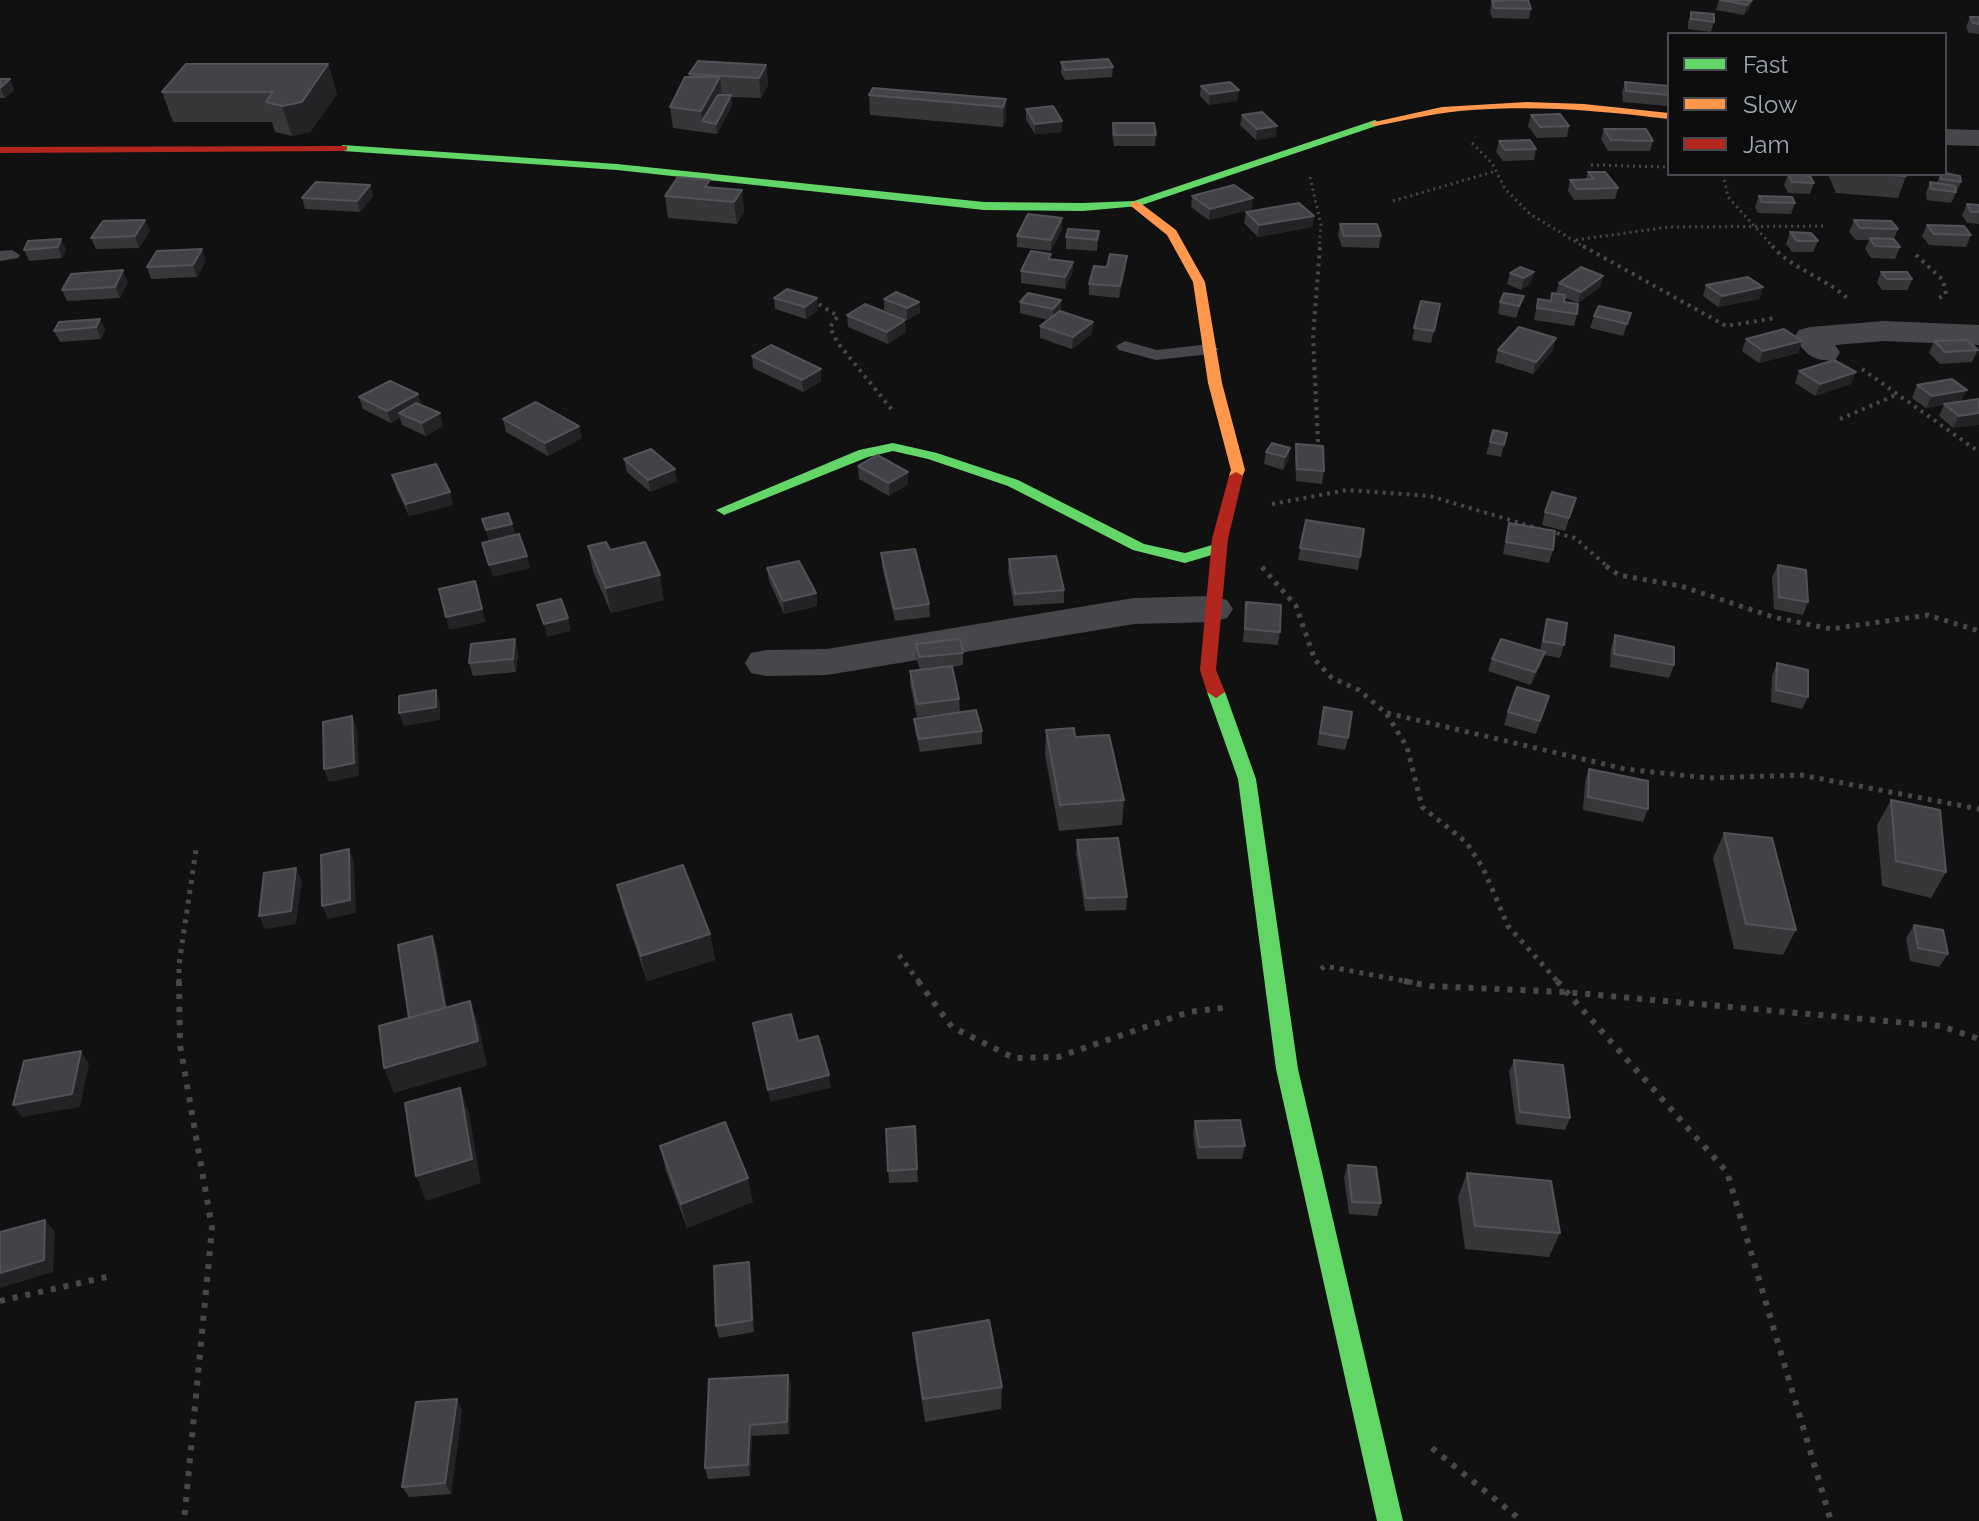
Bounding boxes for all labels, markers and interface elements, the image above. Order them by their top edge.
legend [1667,32,1947,176]
text: Fast [1743,50,1788,79]
text: Slow [1743,90,1797,119]
text: Jam [1743,130,1789,159]

